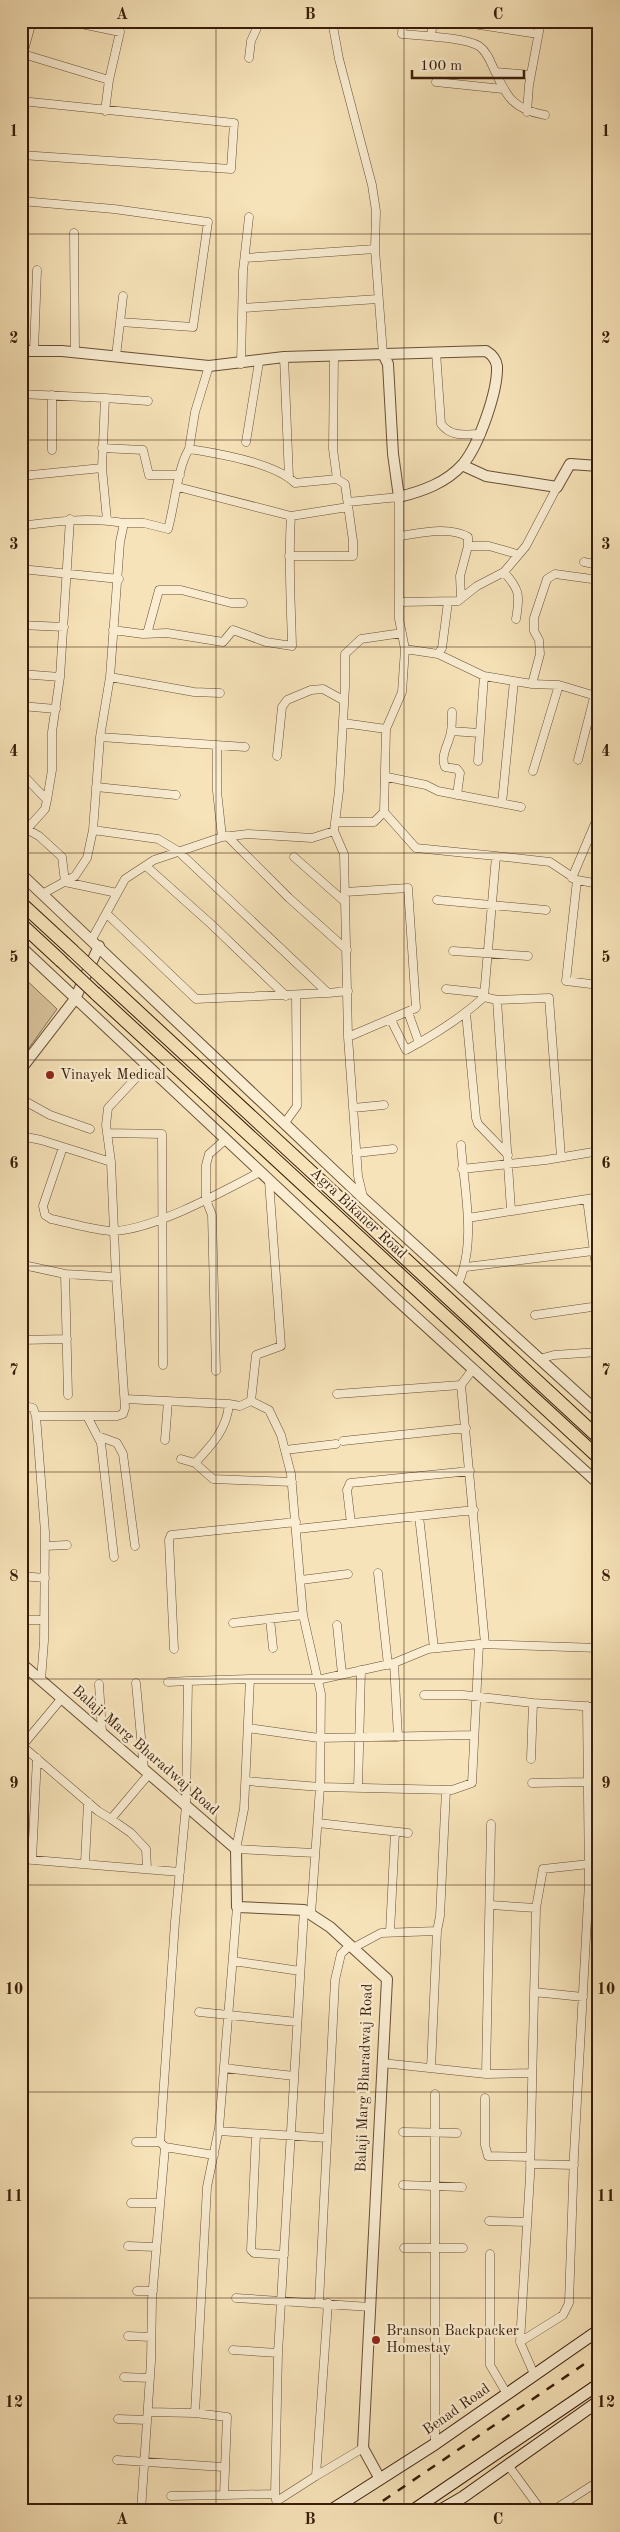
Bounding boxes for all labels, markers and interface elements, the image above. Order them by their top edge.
text: A [116,7,128,23]
text: B [304,7,316,23]
text: C [493,7,503,23]
scale bar [412,48,525,80]
text: 100 m [420,59,462,74]
text: 1 [9,124,19,140]
text: 1 [601,124,611,140]
text: 2 [9,331,19,347]
text: 2 [601,331,611,347]
text: 3 [9,537,19,553]
text: 3 [601,537,611,553]
text: 4 [9,744,19,760]
text: 4 [601,744,611,760]
text: 5 [9,950,19,966]
text: 5 [601,950,611,966]
place label: Vinayek Medical [60,1068,166,1083]
marker: Vinayek Medical [44,1069,56,1081]
text: 6 [9,1156,19,1172]
text: 6 [601,1156,611,1172]
street label: Agra Bikaner Road [307,1166,409,1262]
text: 7 [9,1363,19,1379]
text: 7 [601,1363,611,1379]
text: 8 [9,1569,19,1585]
text: 8 [601,1569,611,1585]
street label: Balaji Marg Bharadwaj Road [69,1683,221,1819]
text: 9 [9,1776,19,1792]
text: 9 [601,1776,611,1792]
text: 10 [5,1982,23,1998]
text: 10 [597,1982,615,1998]
street label: Balaji Marg Bharadwaj Road [354,1983,376,2173]
text: 11 [5,2189,23,2205]
text: 11 [597,2189,615,2205]
place label: Branson Backpacker Homestay [386,2324,519,2356]
marker: Branson Backpacker Homestay [370,2334,382,2346]
street label: Benad Road [421,2381,493,2439]
text: 12 [5,2395,23,2411]
text: 12 [597,2395,615,2411]
text: A [116,2512,128,2528]
text: B [304,2512,316,2528]
text: C [493,2512,503,2528]

